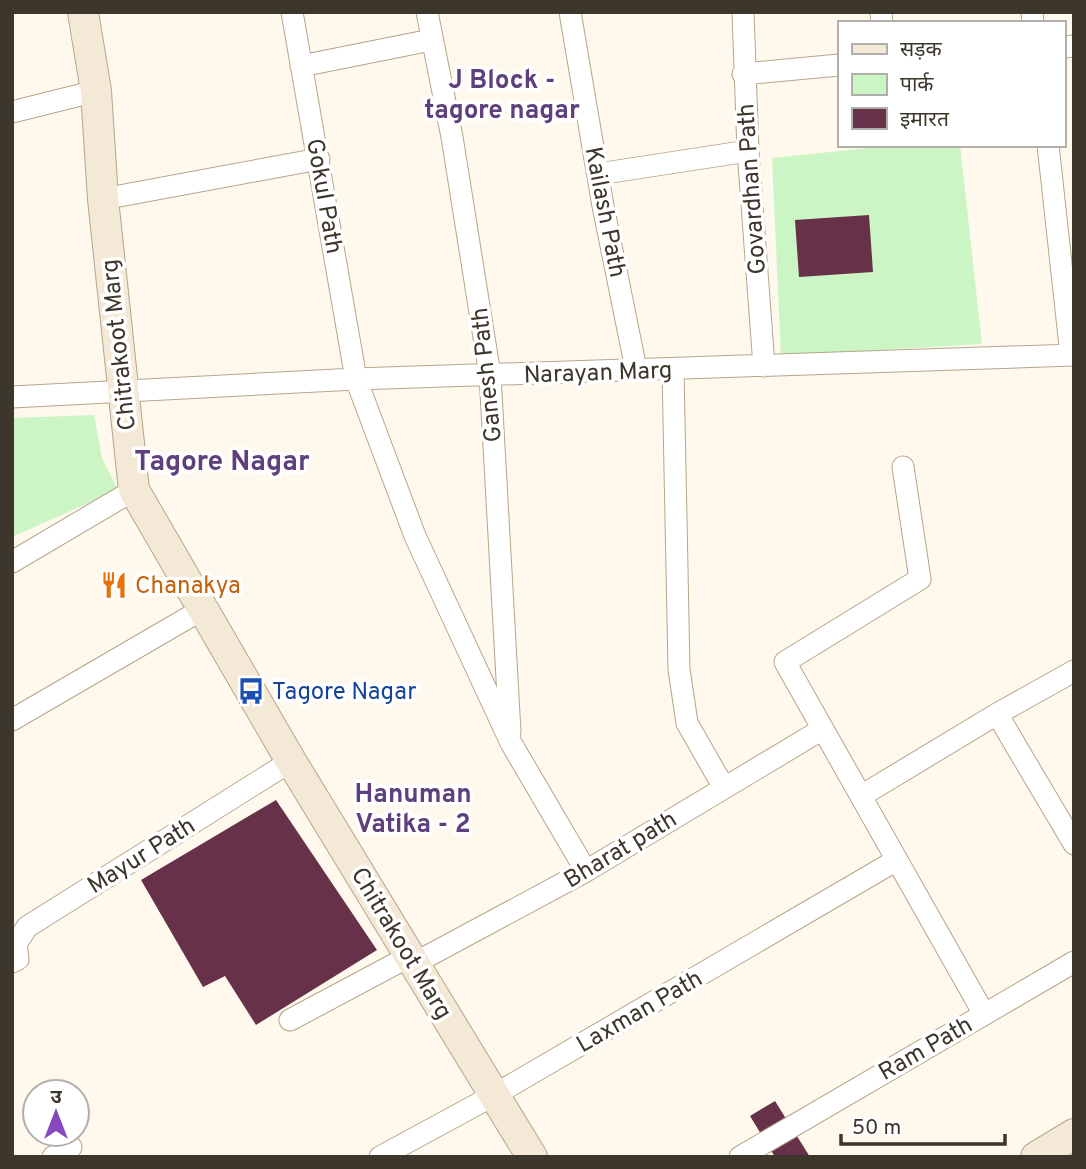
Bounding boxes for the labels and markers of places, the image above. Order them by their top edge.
restaurant icon: Chanakya [99,570,129,600]
place label: Chanakya [135,572,241,602]
bus stop icon: Tagore Nagar [236,676,266,706]
place label: Tagore Nagar [272,678,417,708]

